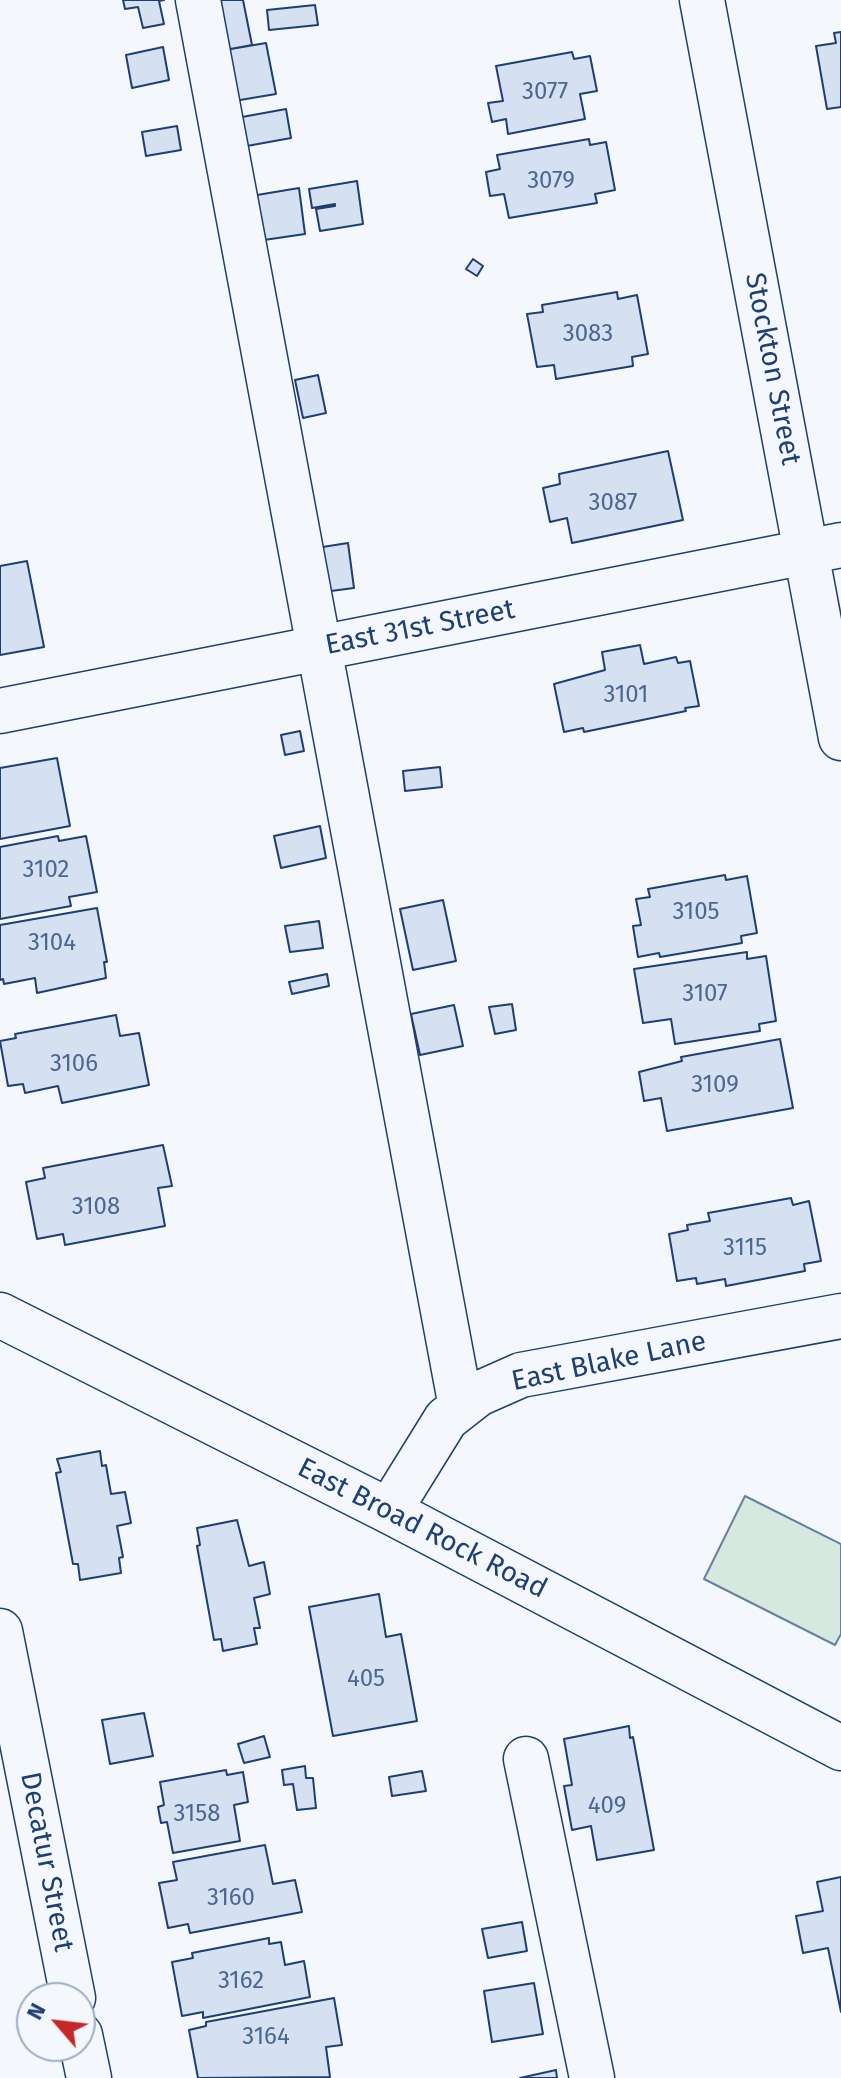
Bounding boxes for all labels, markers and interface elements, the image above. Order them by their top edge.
house number: 3077 [522,78,568,106]
house number: 3079 [527,167,575,195]
street label: Stockton Street [737,270,807,468]
house number: 3083 [563,320,613,348]
house number: 3087 [589,489,637,517]
street label: East 31st Street [322,593,518,663]
house number: 3101 [604,681,648,709]
house number: 3102 [23,856,69,884]
house number: 3105 [672,898,720,926]
house number: 3104 [28,929,76,957]
house number: 3107 [682,980,728,1008]
house number: 3106 [50,1050,98,1078]
house number: 3109 [691,1071,739,1099]
house number: 3108 [72,1193,120,1221]
house number: 3115 [723,1234,767,1262]
street label: East Blake Lane [509,1325,709,1399]
street label: East Broad Rock Road [292,1452,552,1606]
house number: 405 [347,1665,385,1693]
street label: Decatur Street [12,1769,80,1955]
house number: 409 [588,1792,626,1820]
house number: 3158 [173,1800,221,1828]
house number: 3160 [207,1884,255,1912]
house number: 3162 [218,1967,264,1995]
north arrow [16,1982,96,2062]
text: N [21,1999,51,2024]
house number: 3164 [242,2023,290,2051]

